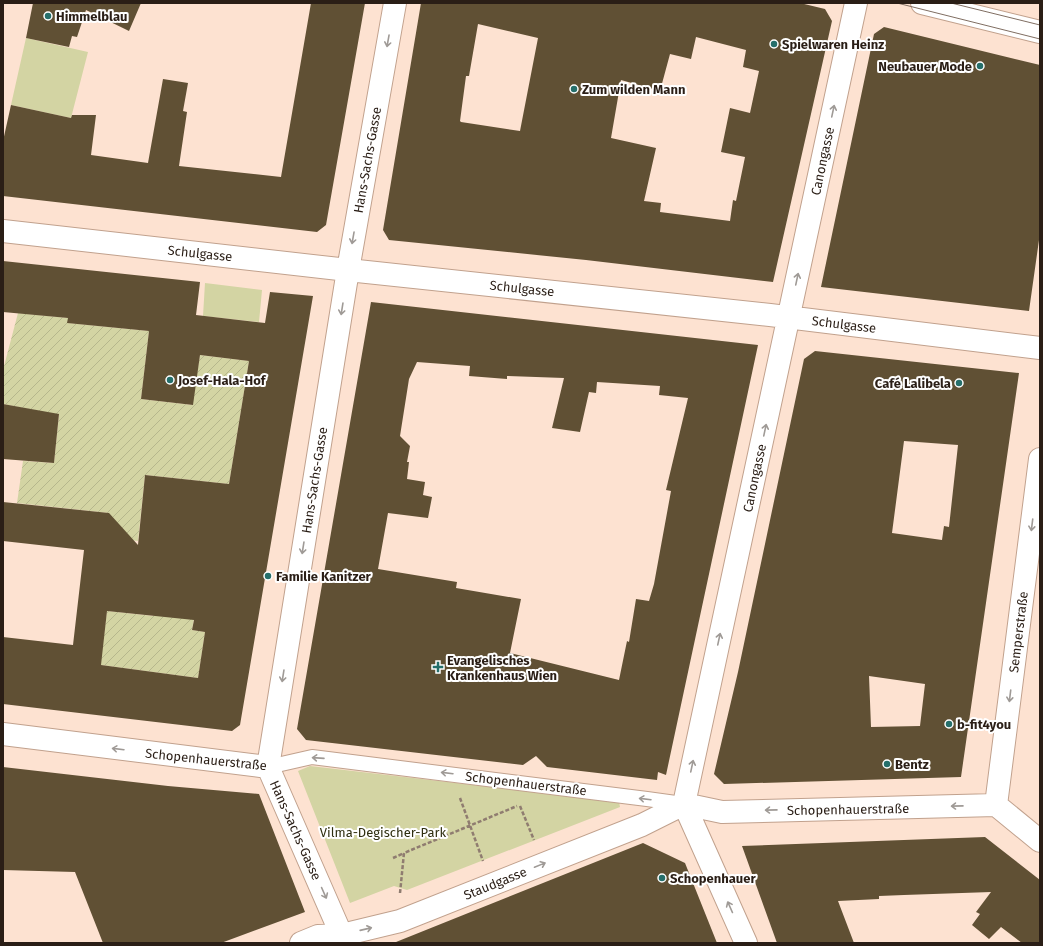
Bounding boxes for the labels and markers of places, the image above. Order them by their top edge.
place label: Himmelblau [56,9,127,24]
marker: Himmelblau [43,11,53,21]
place label: Spielwaren Heinz [782,37,884,52]
marker: Spielwaren Heinz [769,39,779,49]
place label: Neubauer Mode [878,59,972,74]
marker: Neubauer Mode [975,61,985,71]
place label: Zum wilden Mann [582,82,685,97]
marker: Zum wilden Mann [569,84,579,94]
place label: Josef-Hala-Hof [177,373,267,388]
marker: Josef-Hala-Hof [165,375,175,385]
place label: Café Lalibela [875,376,951,391]
marker: Café Lalibela [954,378,964,388]
place label: Familie Kanitzer [276,569,372,584]
marker: Familie Kanitzer [263,571,273,581]
place label: Evangelisches Krankenhaus Wien [447,653,557,683]
marker: Evangelisches Krankenhaus Wien [432,661,444,673]
place label: b-fit4you [957,717,1011,732]
marker: b-fit4you [944,719,954,729]
place label: Bentz [895,757,929,772]
marker: Bentz [882,759,892,769]
place label: Schopenhauer [670,871,756,886]
marker: Schopenhauer [657,873,667,883]

